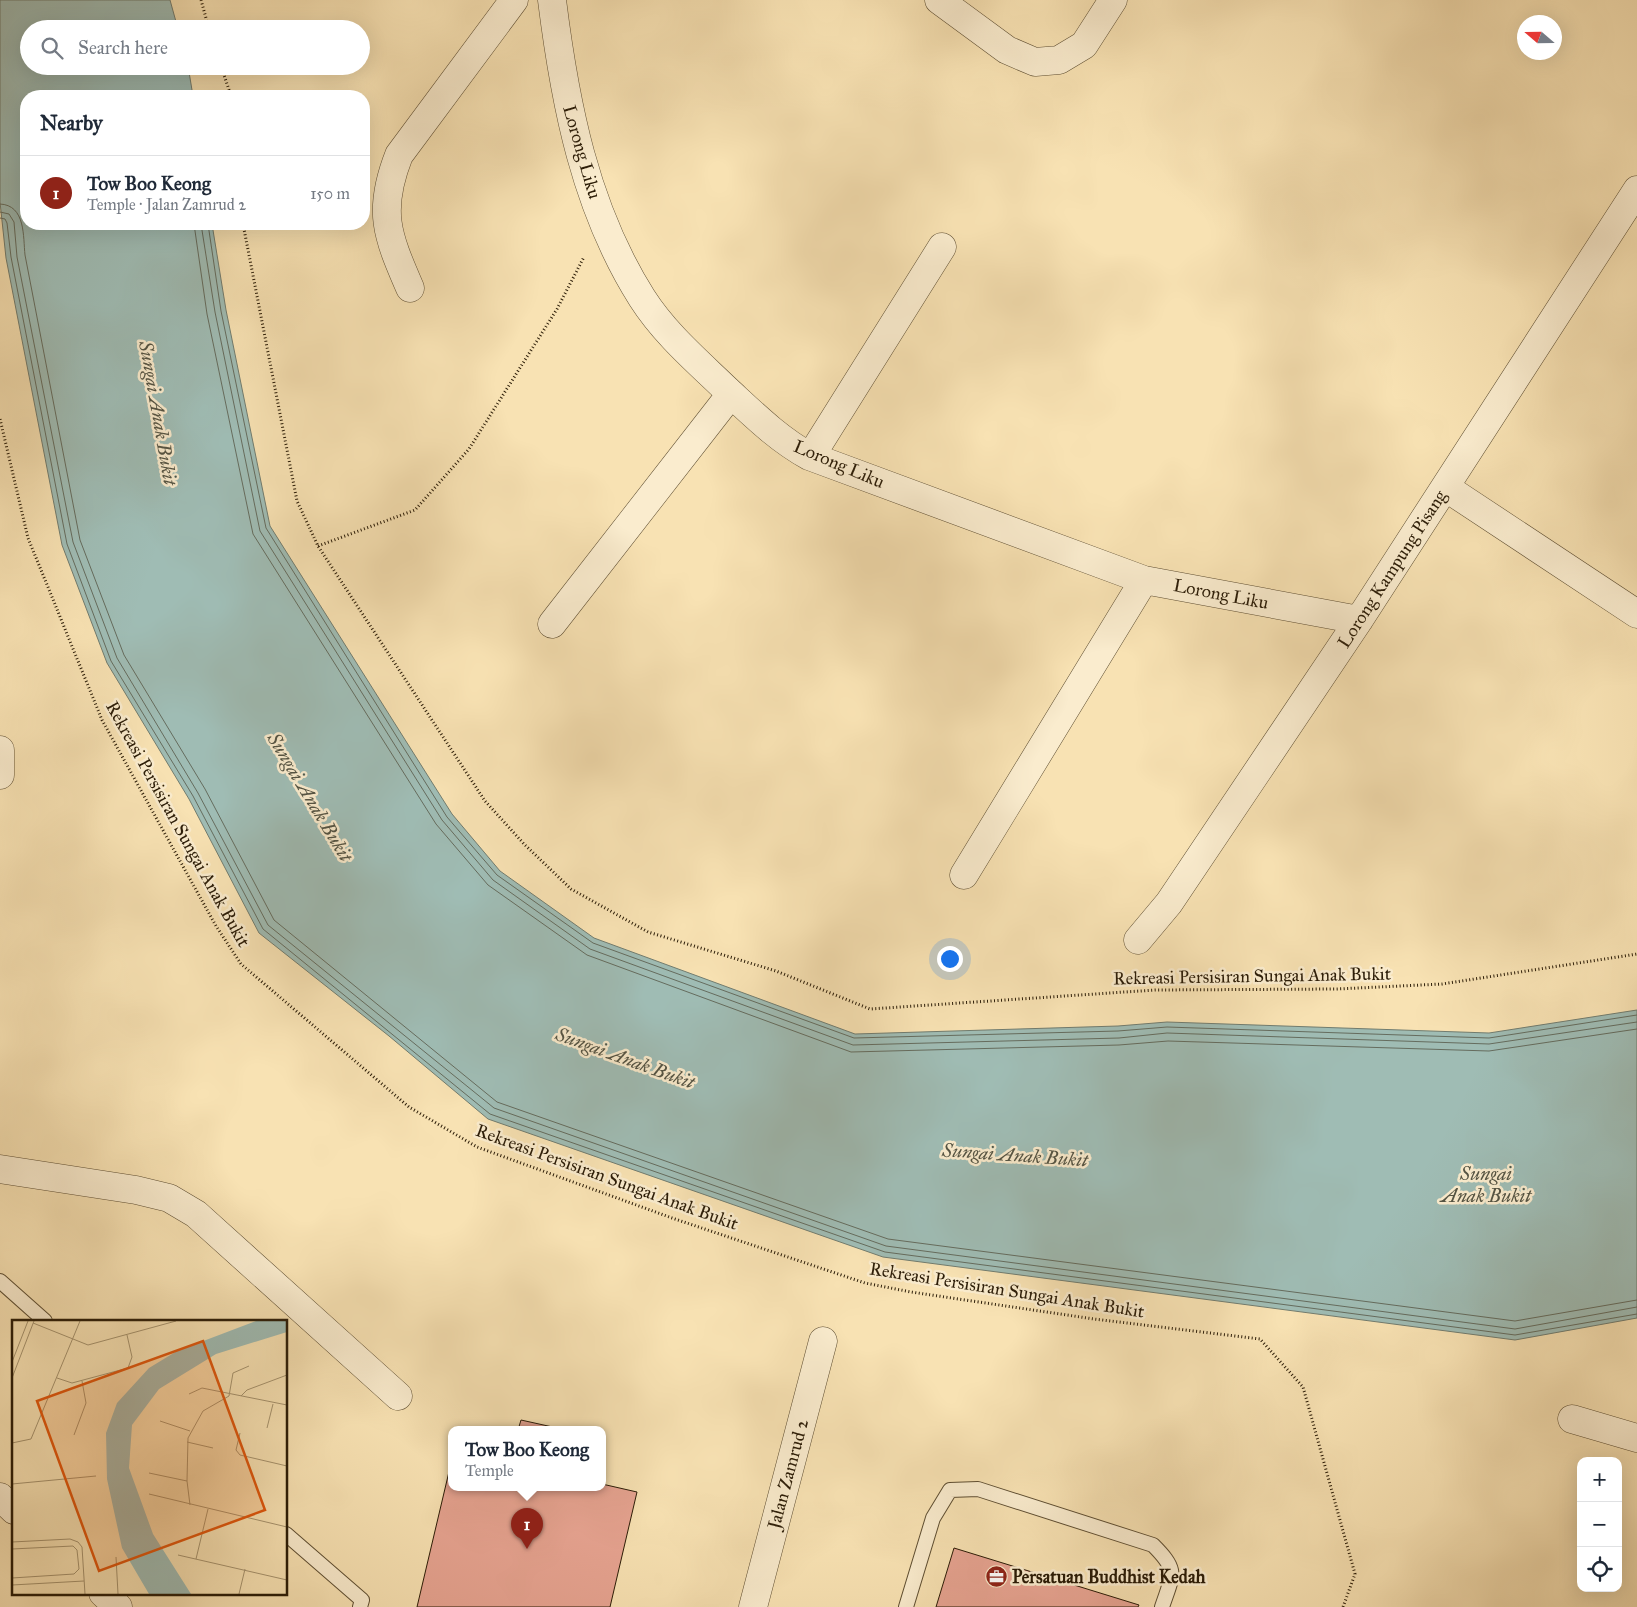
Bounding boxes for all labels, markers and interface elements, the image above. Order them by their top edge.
north arrow [1517,15,1562,60]
search box [20,20,370,75]
icon: search [38,34,66,62]
text: Search here [78,36,168,59]
street label: Lorong Liku [557,103,606,202]
text: Nearby [40,110,103,136]
text: Tow Boo Keong [87,172,211,195]
text: 1 [53,184,59,203]
text: 150 m [310,184,350,203]
text: Temple · Jalan Zamrud 2 [87,195,246,214]
water label: Sungai Anak Bukit [134,338,182,488]
street label: Lorong Liku [790,435,888,494]
street label: Lorong Kampung Pisang [1333,485,1452,653]
street label: Lorong Liku [1171,574,1271,615]
street label: Rekreasi Persisiran Sungai Anak Bukit [100,697,255,952]
water label: Sungai Anak Bukit [262,728,358,866]
your location [937,946,963,972]
street label: Rekreasi Persisiran Sungai Anak Bukit [1113,963,1392,990]
water label: Sungai Anak Bukit [551,1022,699,1094]
street label: Rekreasi Persisiran Sungai Anak Bukit [472,1119,742,1236]
water label: Sungai Anak Bukit [940,1138,1090,1172]
water label: Sungai Anak Bukit [1439,1162,1532,1207]
street label: Rekreasi Persisiran Sungai Anak Bukit [868,1257,1147,1324]
inset map [12,1320,288,1594]
street label: Jalan Zamrud 2 [762,1417,814,1533]
popup [448,1426,606,1491]
text: Tow Boo Keong [465,1438,589,1461]
map controls [1577,1457,1622,1592]
button: + [1577,1457,1622,1502]
text: Temple [465,1461,514,1480]
button: − [1577,1502,1622,1547]
pin: 1 [511,1508,543,1549]
button: locate [1577,1547,1622,1592]
office icon: Persatuan Buddhist Kedah [984,1565,1008,1589]
place label: Persatuan Buddhist Kedah [1012,1566,1206,1588]

